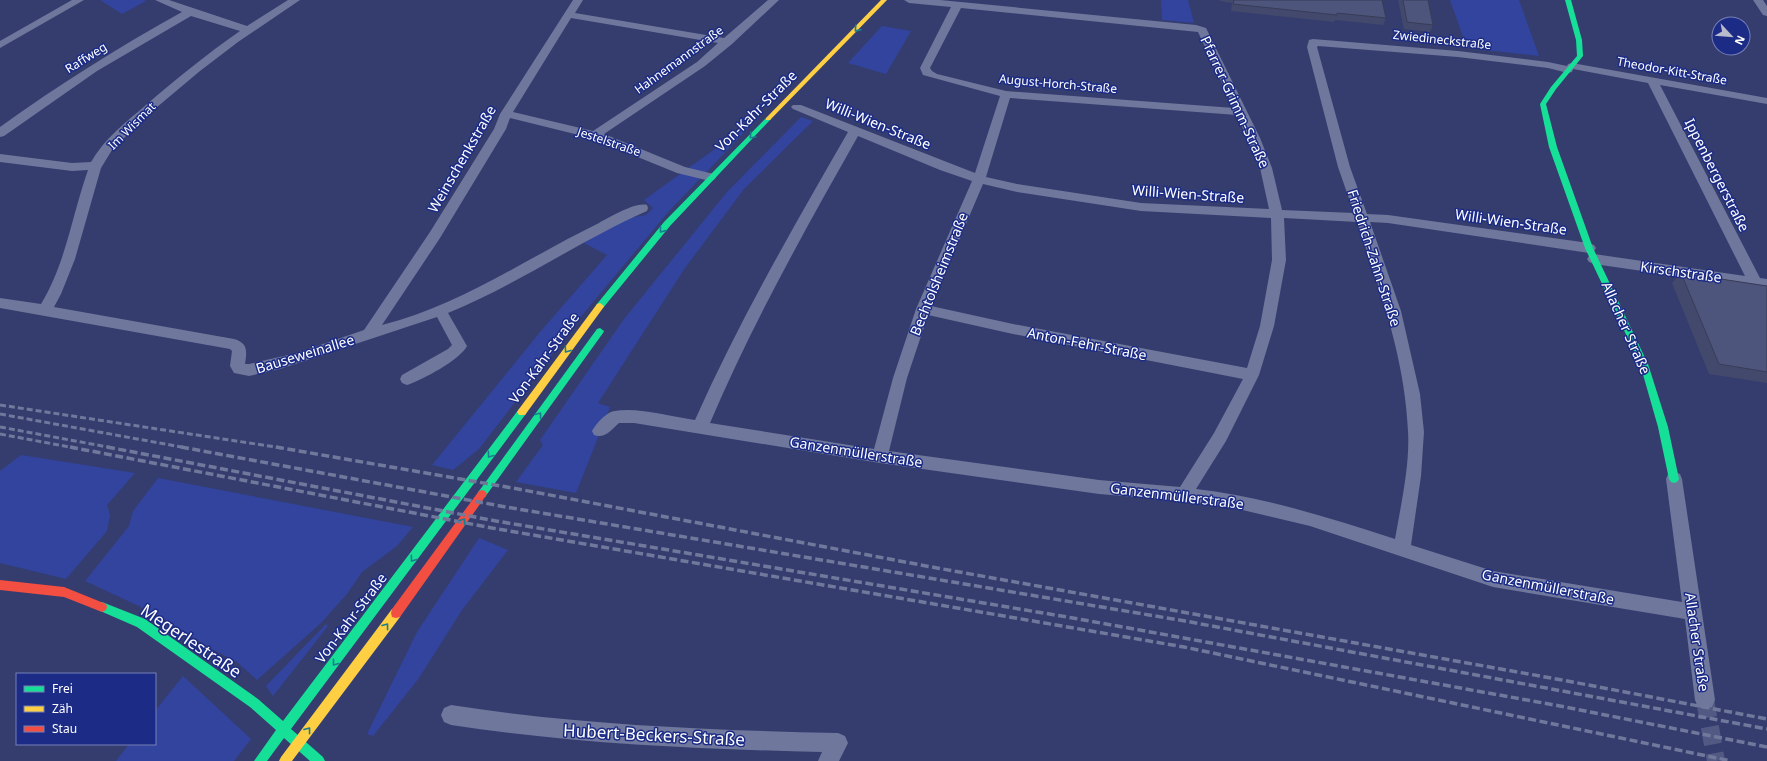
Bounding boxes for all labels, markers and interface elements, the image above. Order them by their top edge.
north arrow [1711,16,1751,56]
street label: Hahnemannstraße [631,21,727,98]
one-way arrow [855,24,862,32]
street label: Zwiedineckstraße [1392,26,1492,53]
street label: Pfarrer-Grimm-Straße [1196,33,1274,171]
text: N [1732,33,1749,48]
street label: Raffweg [62,38,110,77]
street label: Theodor-Kitt-Straße [1616,52,1729,89]
street label: Von-Kahr-Straße [711,66,801,156]
street label: August-Horch-Straße [998,70,1118,97]
street label: Willi-Wien-Straße [822,94,934,153]
street label: Im Wismat [104,98,160,153]
street label: Weinschenkstraße [423,102,500,216]
street label: Ippenbergerstraße [1681,115,1754,235]
street label: Jestelstraße [574,122,643,160]
one-way arrow [749,131,757,139]
street label: Willi-Wien-Straße [1131,180,1245,207]
street label: Friedrich-Zahn-Straße [1343,187,1406,329]
street label: Willi-Wien-Straße [1454,204,1568,239]
street label: Bechtolsheimstraße [905,209,972,338]
one-way arrow [660,226,667,233]
street label: Kirschstraße [1639,256,1723,287]
street label: Allacher Straße [1598,278,1655,377]
street label: Von-Kahr-Straße [504,308,583,407]
street label: Anton-Fehr-Straße [1026,323,1148,364]
street label: Bauseweinallee [253,330,356,378]
one-way arrow [565,346,572,353]
one-way arrow [534,413,541,420]
street label: Ganzenmüllerstraße [788,432,924,471]
one-way arrow [488,450,495,457]
street label: Ganzenmüllerstraße [1109,478,1245,513]
one-way arrow [458,518,465,525]
one-way arrow [410,555,418,562]
street label: Ganzenmüllerstraße [1480,564,1616,609]
street label: Von-Kahr-Straße [311,569,391,667]
street label: Allacher Straße [1681,591,1714,693]
street label: Megerlestraße [136,598,246,683]
one-way arrow [381,623,388,630]
one-way arrow [333,659,340,666]
legend [16,673,156,745]
text: Frei [52,680,73,697]
text: Zäh [52,700,73,717]
street label: Hubert-Beckers-Straße [563,718,745,751]
text: Stau [52,720,77,737]
one-way arrow [303,727,310,734]

